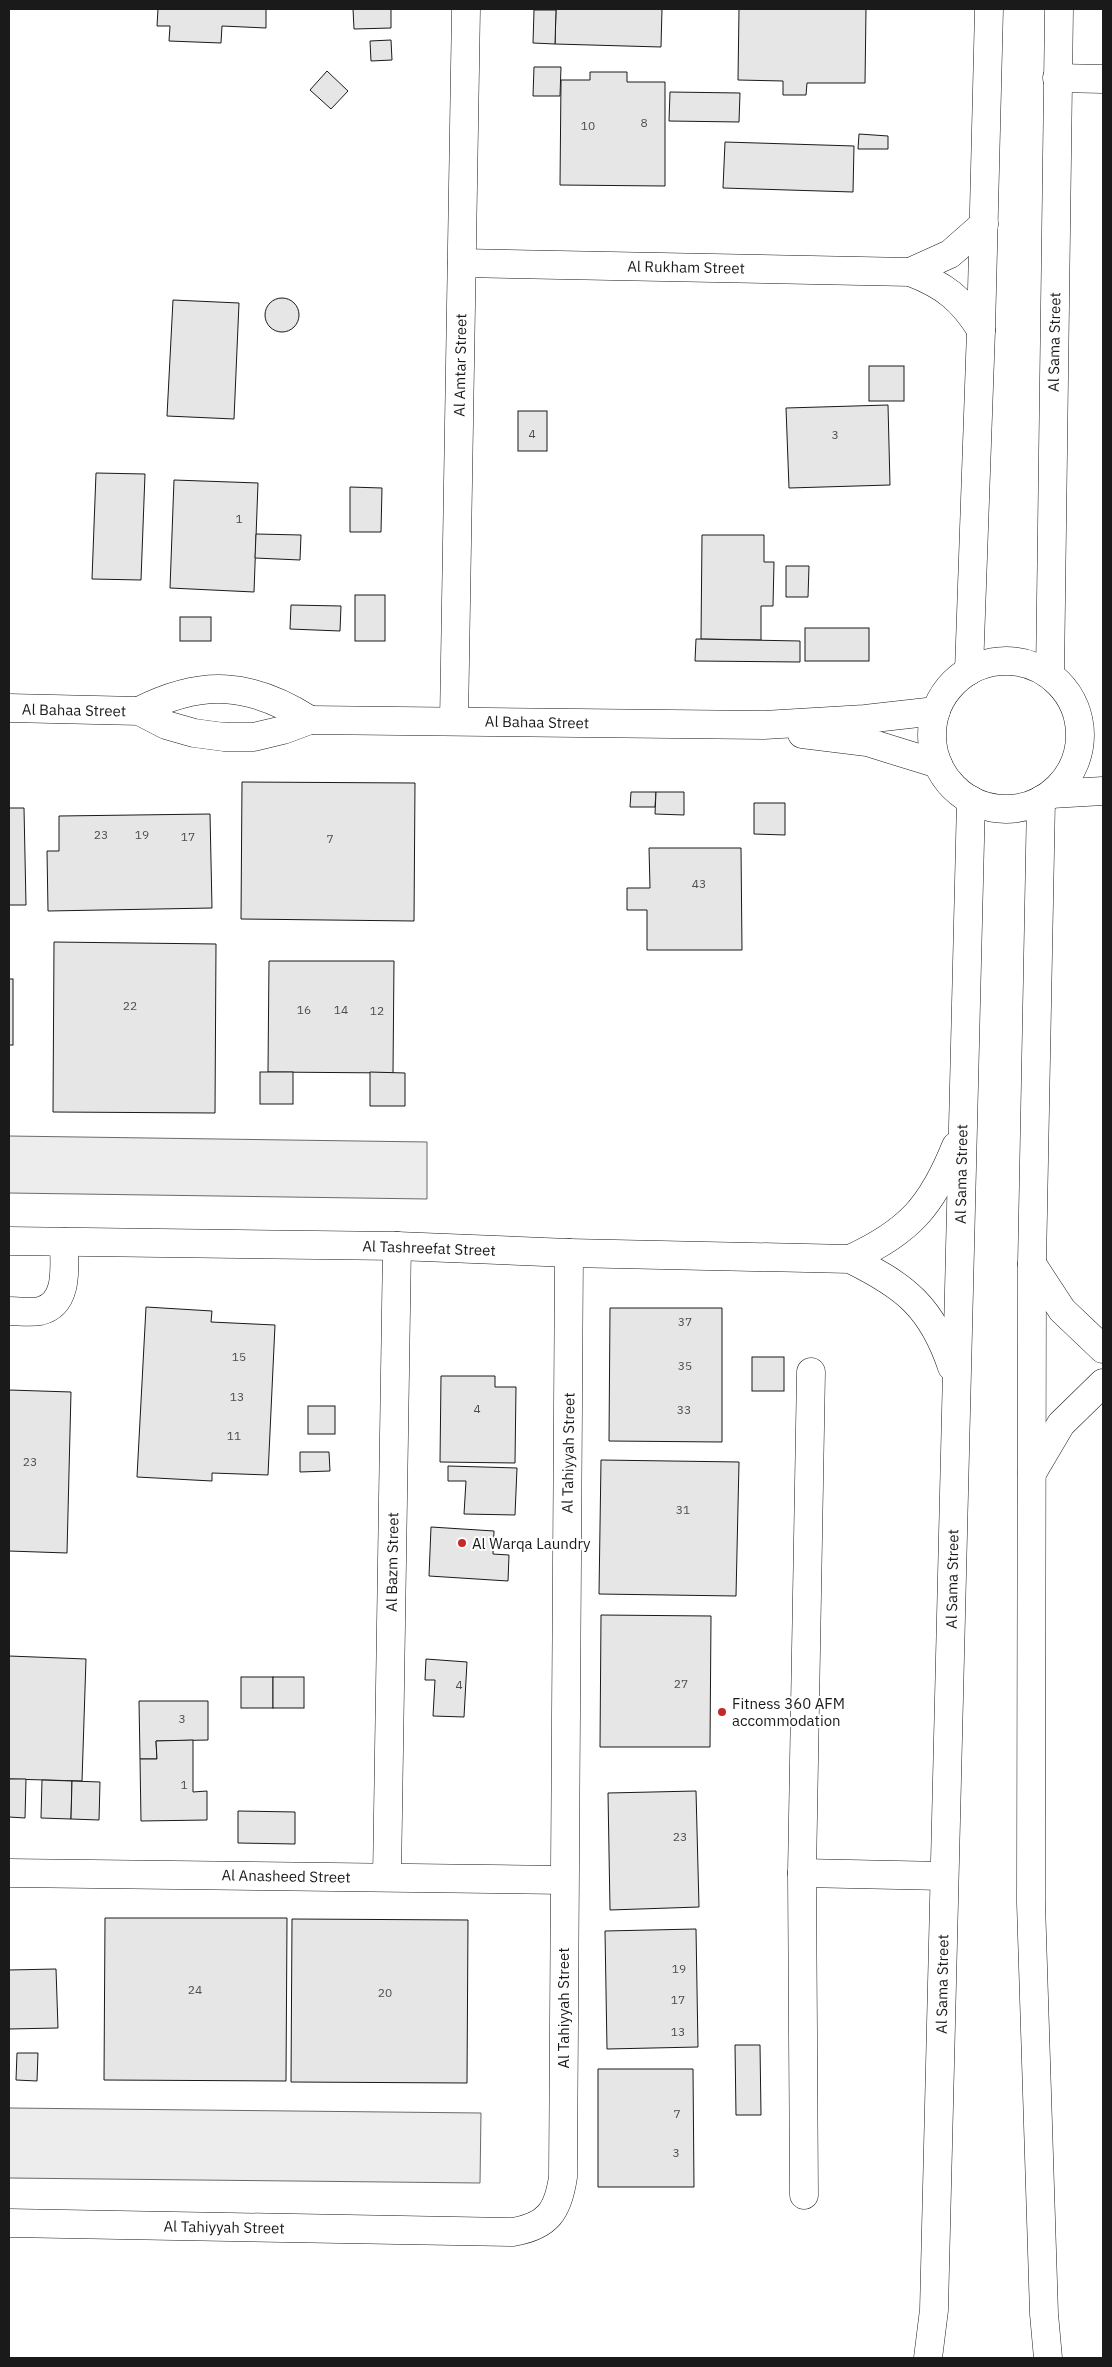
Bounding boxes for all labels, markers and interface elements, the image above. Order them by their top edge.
house number: 8 [640,115,648,130]
house number: 10 [581,118,595,133]
street label: Al Rukham Street [627,256,745,278]
street label: Al Sama Street [1044,292,1064,392]
street label: Al Amtar Street [450,313,470,417]
house number: 4 [528,426,536,441]
house number: 3 [831,427,839,442]
house number: 1 [235,511,243,526]
street label: Al Bahaa Street [22,700,126,720]
street label: Al Bahaa Street [485,712,589,732]
house number: 23 [94,827,108,842]
house number: 19 [135,827,149,842]
house number: 17 [181,829,195,844]
house number: 7 [326,831,334,846]
house number: 43 [692,876,706,891]
house number: 22 [123,998,137,1013]
house number: 16 [297,1002,311,1017]
house number: 14 [334,1002,348,1017]
house number: 12 [370,1003,384,1018]
street label: Al Sama Street [951,1124,971,1224]
street label: Al Tashreefat Street [362,1236,496,1260]
house number: 37 [678,1314,692,1329]
house number: 15 [232,1349,246,1364]
house number: 35 [678,1358,692,1373]
house number: 13 [230,1389,244,1404]
street label: Al Tahiyyah Street [557,1392,579,1514]
house number: 4 [473,1401,481,1416]
house number: 33 [677,1402,691,1417]
house number: 11 [227,1428,241,1443]
house number: 23 [23,1454,37,1469]
house number: 31 [676,1502,690,1517]
street label: Al Bazm Street [382,1512,402,1612]
street label: Al Sama Street [942,1529,962,1629]
place label: Al Warqa Laundry [472,1534,591,1553]
marker: Al Warqa Laundry [456,1537,468,1549]
house number: 27 [674,1676,688,1691]
house number: 4 [455,1677,463,1692]
place label: Fitness 360 AFM accommodation [732,1694,845,1730]
marker: Fitness 360 AFM accommodation [716,1706,728,1718]
house number: 3 [178,1711,186,1726]
house number: 1 [180,1777,188,1792]
house number: 23 [673,1829,687,1844]
street label: Al Anasheed Street [221,1865,351,1887]
street label: Al Sama Street [932,1934,952,2034]
street label: Al Tahiyyah Street [554,1947,573,2069]
house number: 19 [672,1961,686,1976]
house number: 24 [188,1982,202,1997]
house number: 20 [378,1985,392,2000]
house number: 17 [671,1992,685,2007]
house number: 13 [671,2024,685,2039]
house number: 7 [673,2106,681,2121]
house number: 3 [672,2145,680,2160]
street label: Al Tahiyyah Street [163,2216,285,2238]

